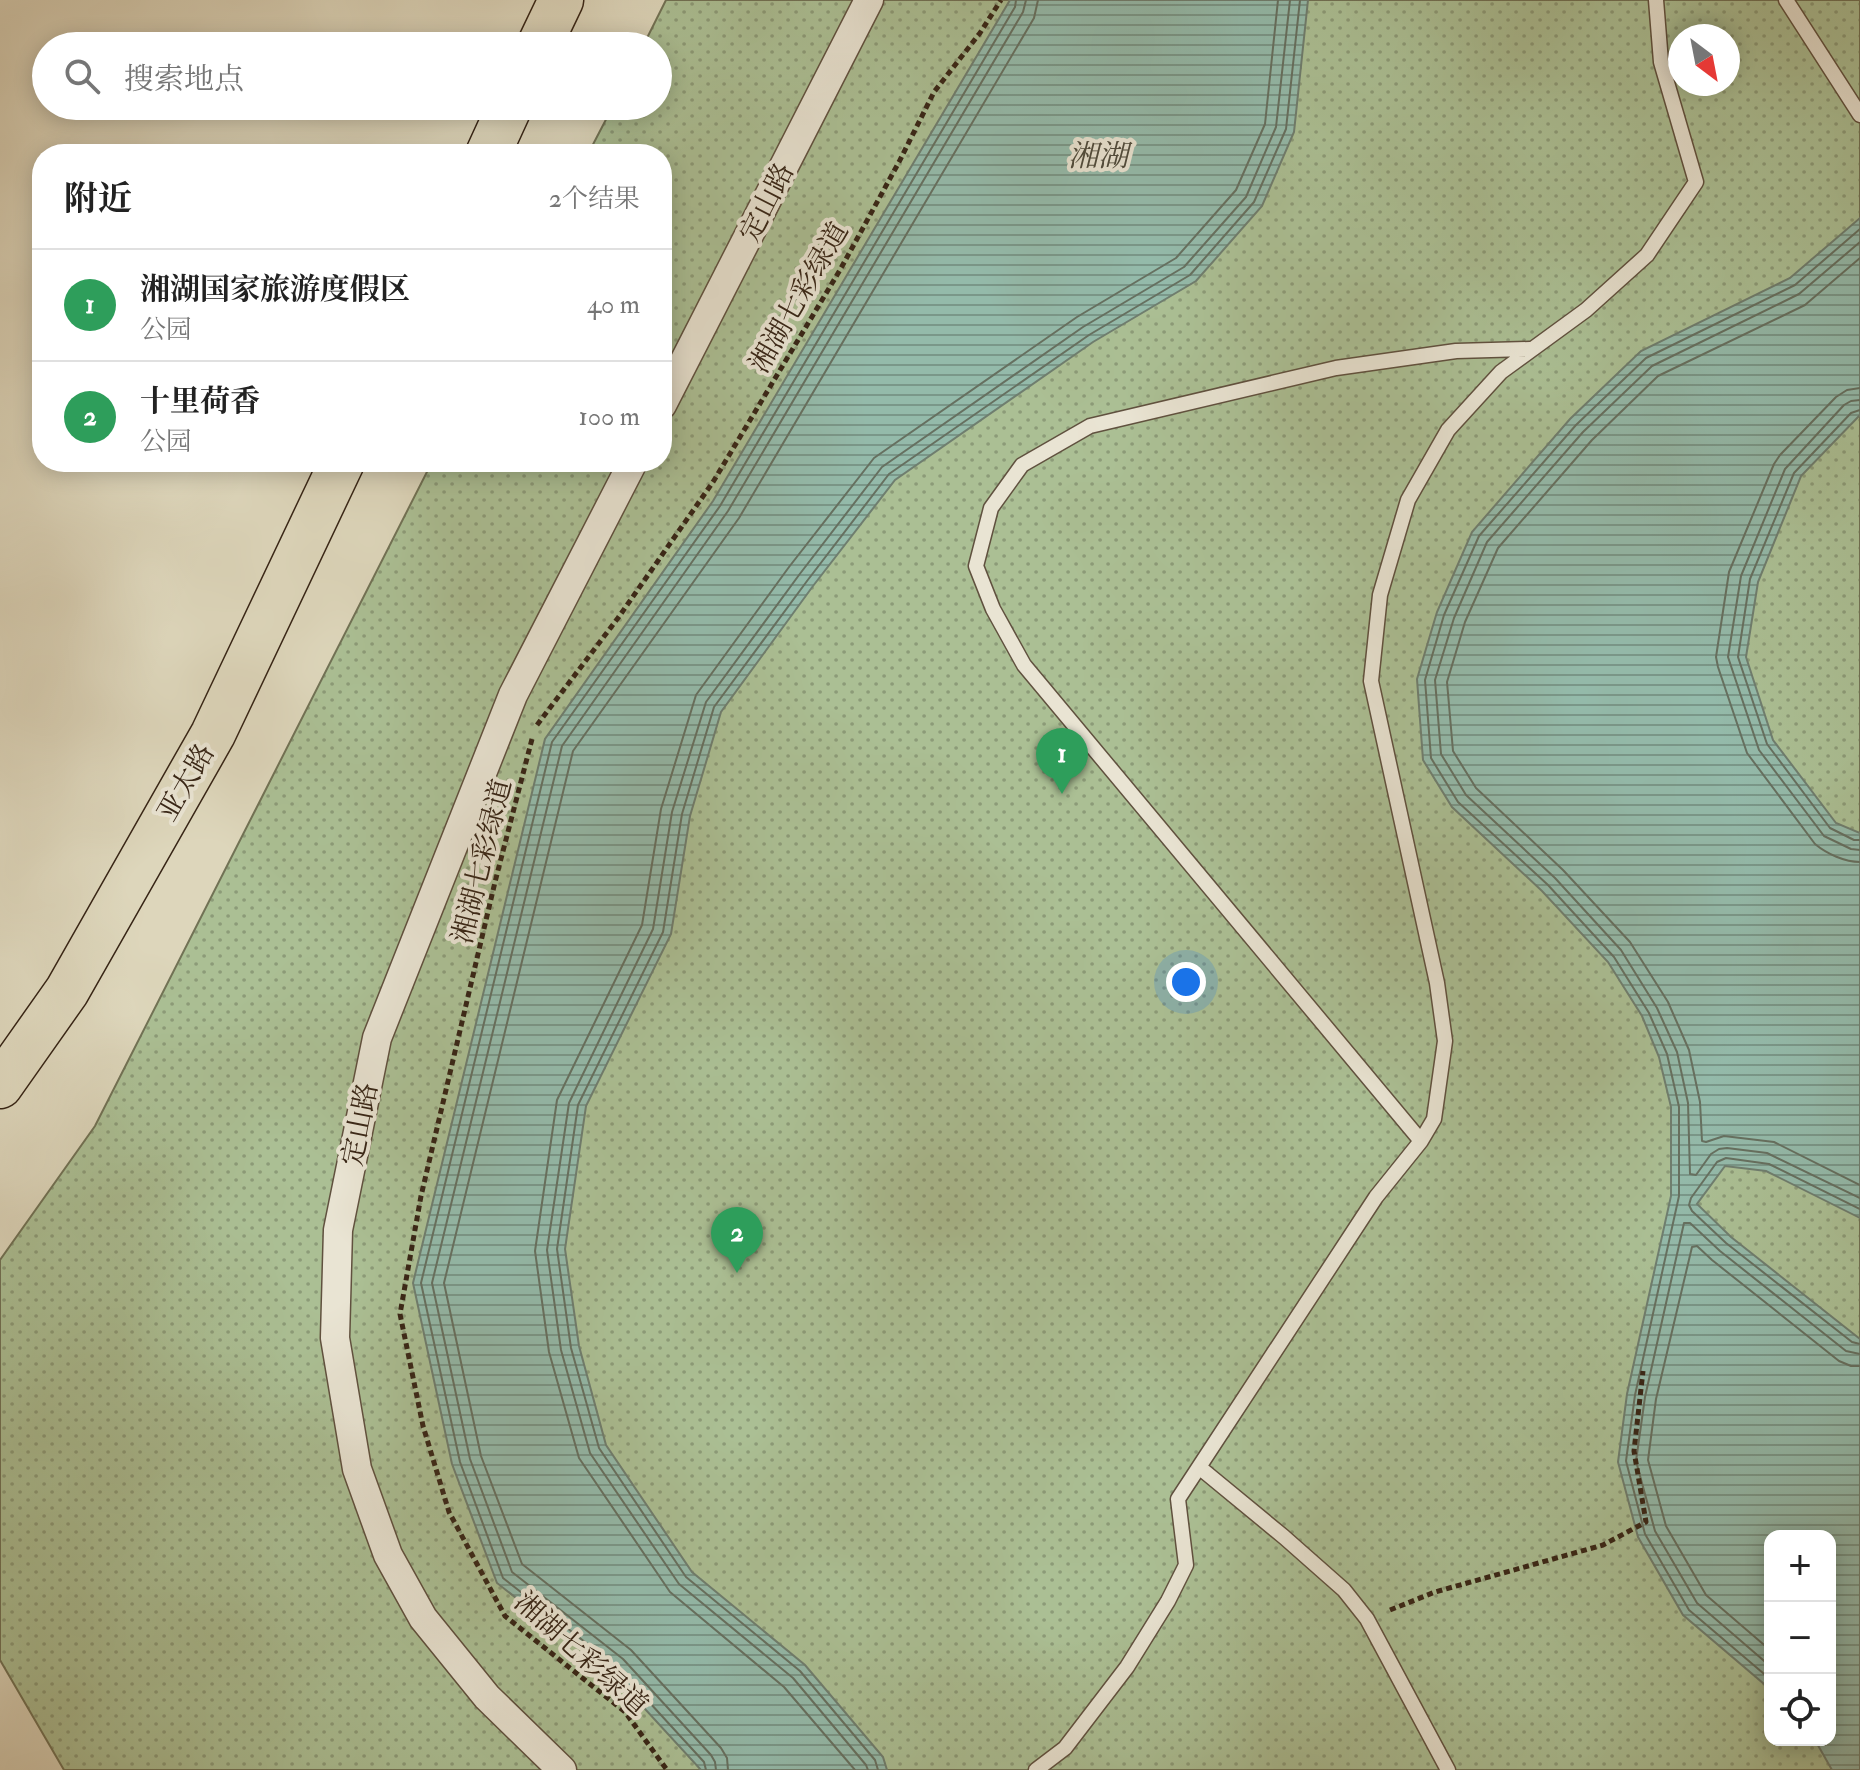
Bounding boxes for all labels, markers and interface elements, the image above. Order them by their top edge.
north arrow [1668,24,1740,96]
search box [32,32,672,120]
icon: search [60,54,104,98]
text: 搜索地点 [124,61,244,98]
water label: 湘湖 [1068,138,1133,175]
street label: 定山路 [733,157,802,248]
text: 附近 [64,178,132,221]
text: 2个结果 [549,183,640,215]
street label: 湘湖七彩绿道 [742,216,856,379]
text: 湘湖国家旅游度假区 [140,271,410,308]
text: 1 [85,289,95,321]
text: 40 m [587,289,640,321]
text: 公园 [140,314,192,346]
text: 十里荷香 [140,383,260,420]
text: 2 [83,401,97,433]
text: 100 m [579,401,640,433]
text: 公园 [140,426,192,458]
pin: 1 [1036,728,1088,794]
street label: 亚太路 [150,738,222,828]
street label: 湘湖七彩绿道 [445,776,520,947]
your location [1166,962,1206,1002]
street label: 定山路 [335,1080,386,1169]
pin: 2 [711,1207,763,1273]
map controls [1764,1530,1836,1746]
button: + [1764,1530,1836,1602]
street label: 湘湖七彩绿道 [507,1585,655,1723]
button: − [1764,1602,1836,1674]
button: locate [1764,1674,1836,1746]

